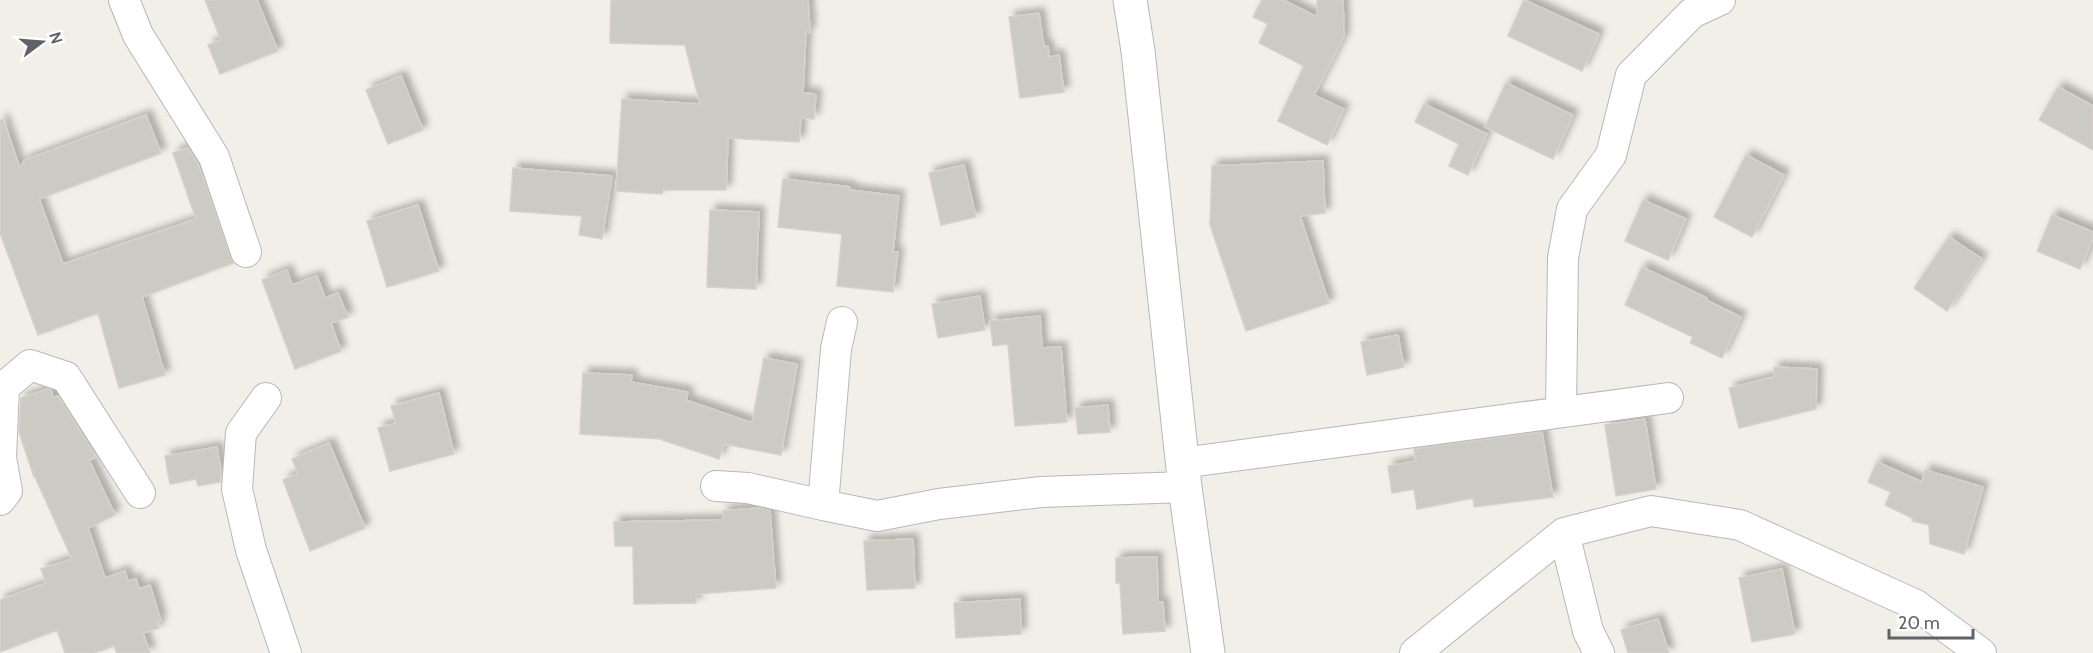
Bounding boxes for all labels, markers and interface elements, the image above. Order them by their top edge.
north arrow [12,12,72,72]
text: N [45,30,67,46]
scale bar [1889,602,1973,640]
text: 20 m [1898,612,1940,634]

